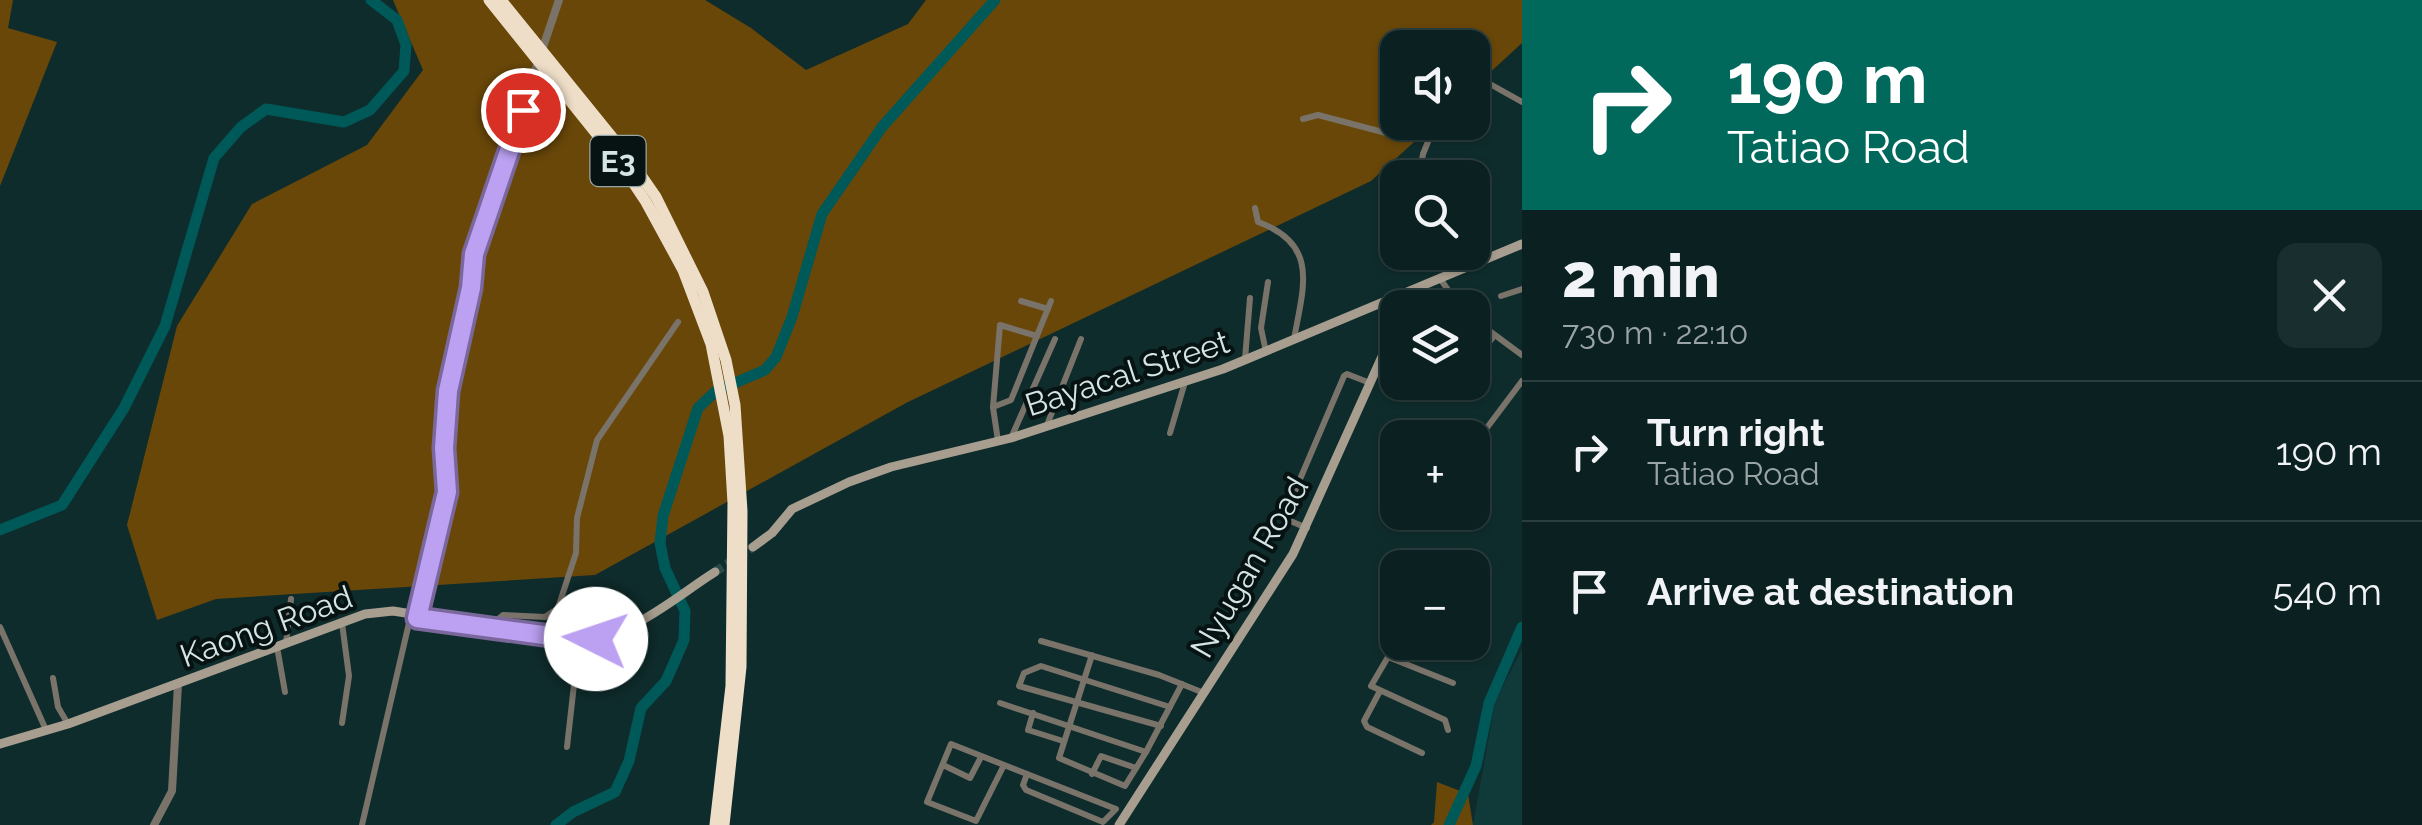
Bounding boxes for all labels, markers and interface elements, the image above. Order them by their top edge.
map controls [1380,30,1490,660]
button: sound [1380,30,1490,140]
text: 190 m [1727,37,1928,119]
icon: right [1562,40,1692,170]
pin [481,68,566,153]
icon: arrive [496,83,551,138]
text: Tatiao Road [1727,121,1970,174]
road number: E3 [590,136,646,186]
button: search [1380,160,1490,270]
text: 2 min [1562,241,1720,311]
button: close [2277,243,2382,348]
button: layers [1380,290,1490,400]
text: 730 m · 22:10 [1562,314,1748,351]
street label: Bayacal Street [1020,323,1234,423]
text: Turn right [1647,410,1824,455]
button: + [1380,420,1490,530]
icon: right [1562,424,1617,479]
text: 190 m [2276,429,2382,474]
text: Tatiao Road [1647,455,1820,492]
street label: Nyugan Road [1183,470,1315,664]
button: − [1380,550,1490,660]
icon: arrive [1562,564,1617,619]
text: Arrive at destination [1647,569,2014,614]
text: 540 m [2273,569,2382,614]
street label: Kaong Road [175,578,357,674]
position arrow [544,587,648,691]

